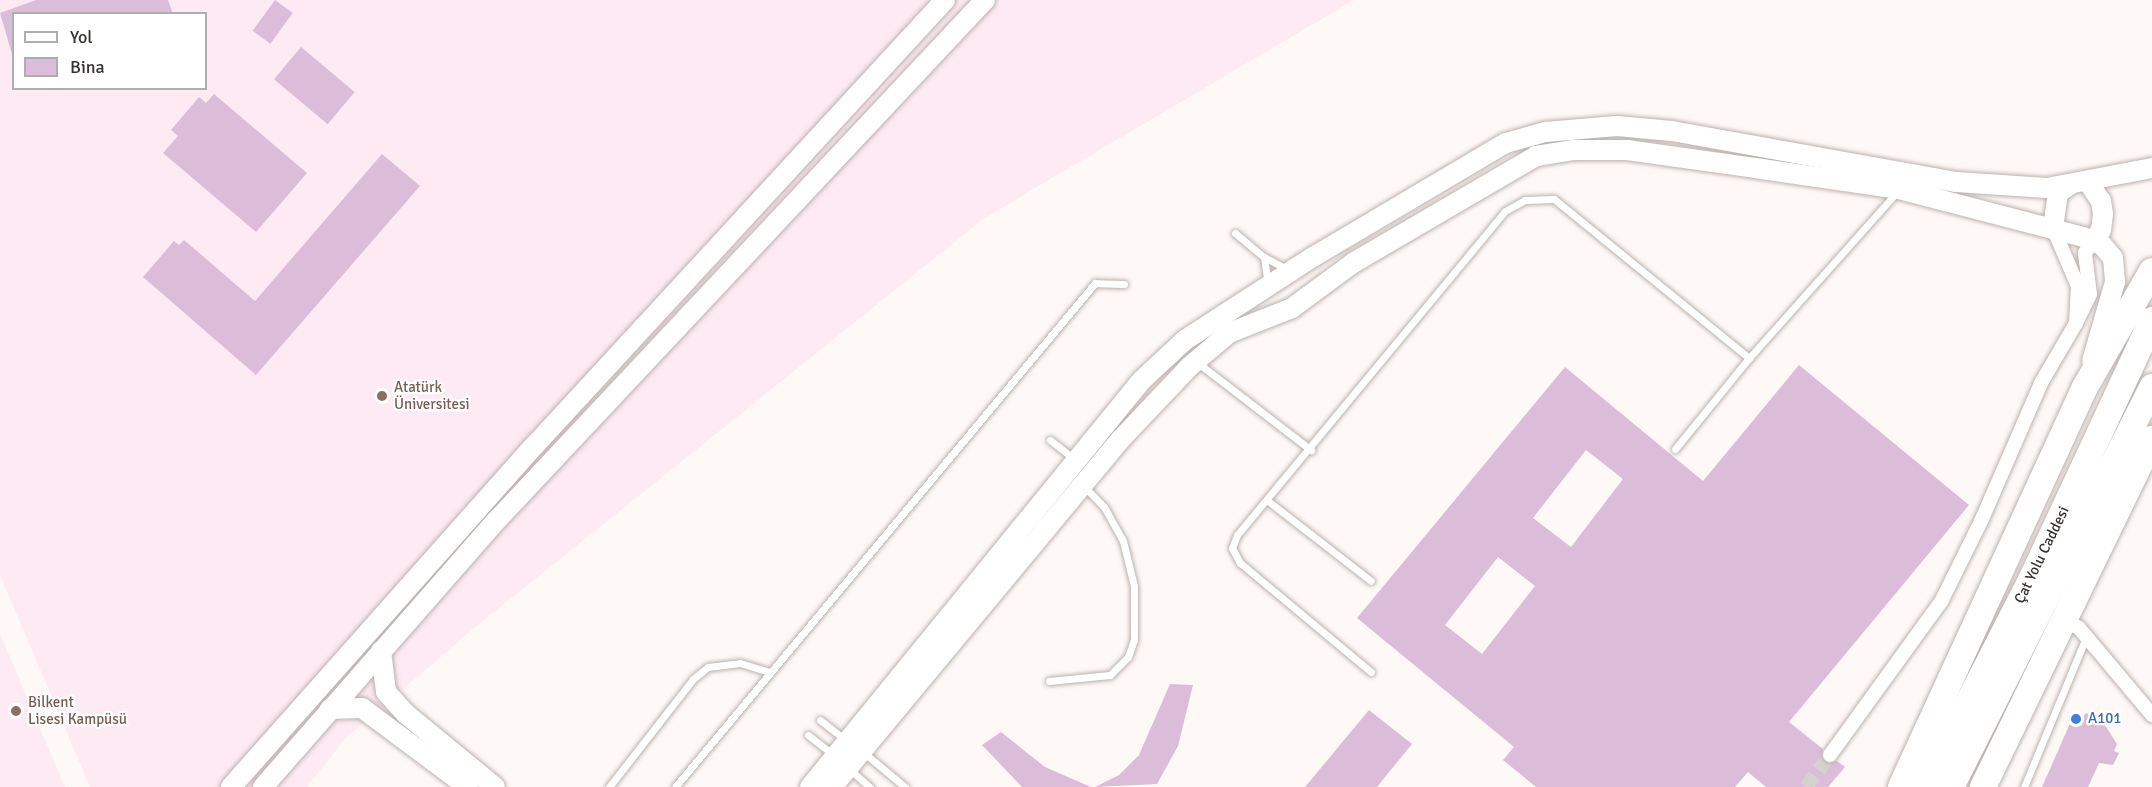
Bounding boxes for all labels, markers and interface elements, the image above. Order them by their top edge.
legend [12,12,207,90]
text: Yol [70,26,93,48]
text: Bina [70,56,105,78]
place label: Atatürk Üniversitesi [394,378,470,413]
marker: Atatürk Üniversitesi [375,389,389,403]
street label: Çat Yolu Caddesi [2011,504,2073,606]
place label: Bilkent Lisesi Kampüsü [28,693,127,728]
marker: Bilkent Lisesi Kampüsü [9,704,23,718]
place label: A101 [2088,710,2121,728]
marker: A101 [2069,712,2083,726]

